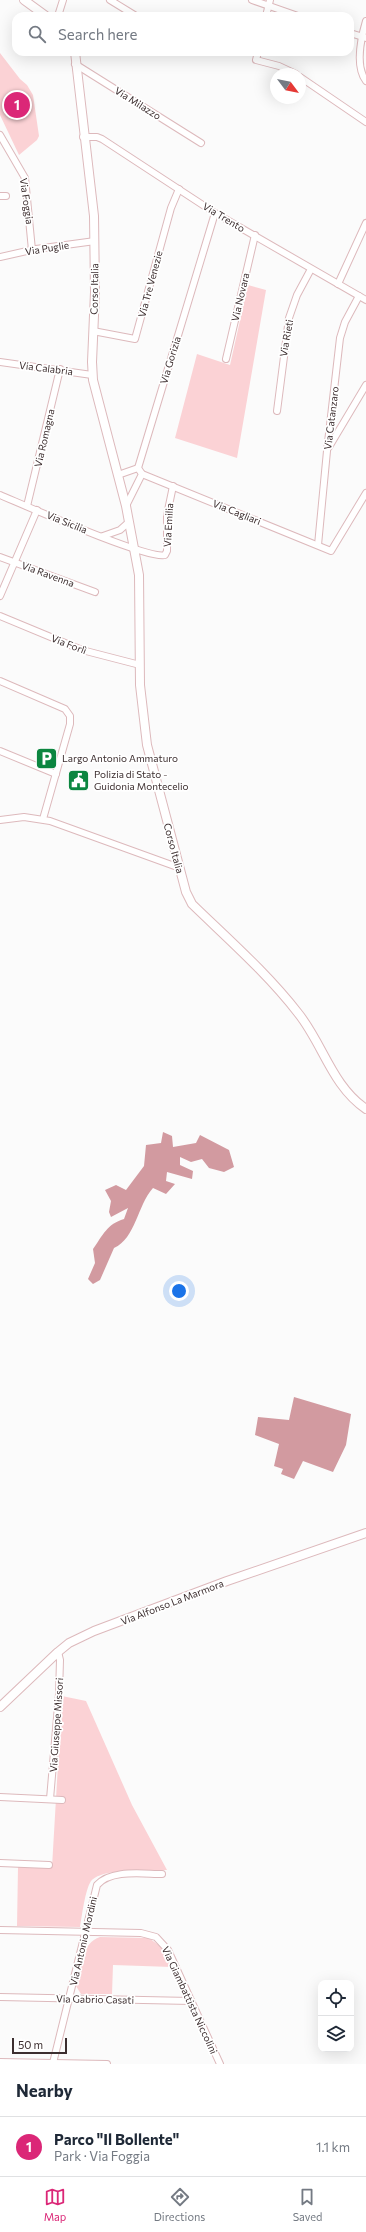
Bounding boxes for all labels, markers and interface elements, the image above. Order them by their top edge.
search box [12,12,354,56]
icon: search [26,23,48,45]
text: Search here [58,25,137,43]
north arrow [270,68,306,104]
street label: Via Milazzo [113,84,163,122]
pin: 1 [4,90,30,120]
street label: Via Foggia [18,177,36,225]
street label: Via Trento [201,200,247,234]
street label: Via Puglie [24,239,70,257]
street label: Via Tre Venezie [135,249,165,319]
street label: Corso Italia [88,263,100,315]
street label: Via Novara [229,272,251,322]
street label: Via Rieti [277,318,295,358]
street label: Via Gorizia [157,335,183,385]
street label: Via Calabria [18,359,74,377]
street label: Via Catanzaro [321,386,341,450]
street label: Via Romagna [31,408,57,468]
street label: Via Cagliari [211,497,263,527]
street label: Via Emilia [161,503,175,547]
street label: Via Sicilia [45,508,89,536]
street label: Via Ravenna [20,559,76,589]
street label: Via Forlì [49,632,89,656]
parking icon: Largo Antonio Ammaturo [33,745,59,771]
place label: Largo Antonio Ammaturo [62,752,178,764]
public building icon: Polizia di Stato - Guidonia Montecelio [66,767,92,793]
place label: Polizia di Stato - Guidonia Montecelio [94,768,189,792]
street label: Corso Italia [162,822,186,874]
your location [169,1281,189,1301]
street label: Via Alfonso La Marmora [119,1577,225,1627]
street label: Via Giuseppe Missori [47,1677,65,1773]
street label: Via Antonio Mordini [67,1895,99,1987]
street label: Via Giambattista Niccolini [160,1944,220,2056]
map controls [318,1980,354,2052]
button: locate [318,1980,354,2016]
street label: Via Gabrio Casati [56,1992,134,2006]
button: layers [318,2016,354,2052]
scale bar [12,2036,67,2055]
text: 50 m [18,2038,43,2051]
text: Nearby [16,2080,73,2101]
text: Parco "Il Bollente" [54,2130,179,2148]
text: 1 [26,2139,32,2155]
text: 1.1 km [316,2139,350,2155]
text: Park · Via Foggia [54,2148,150,2164]
tab: Map [44,2186,66,2223]
tab: Directions [154,2186,205,2223]
tab: Saved [293,2186,322,2223]

